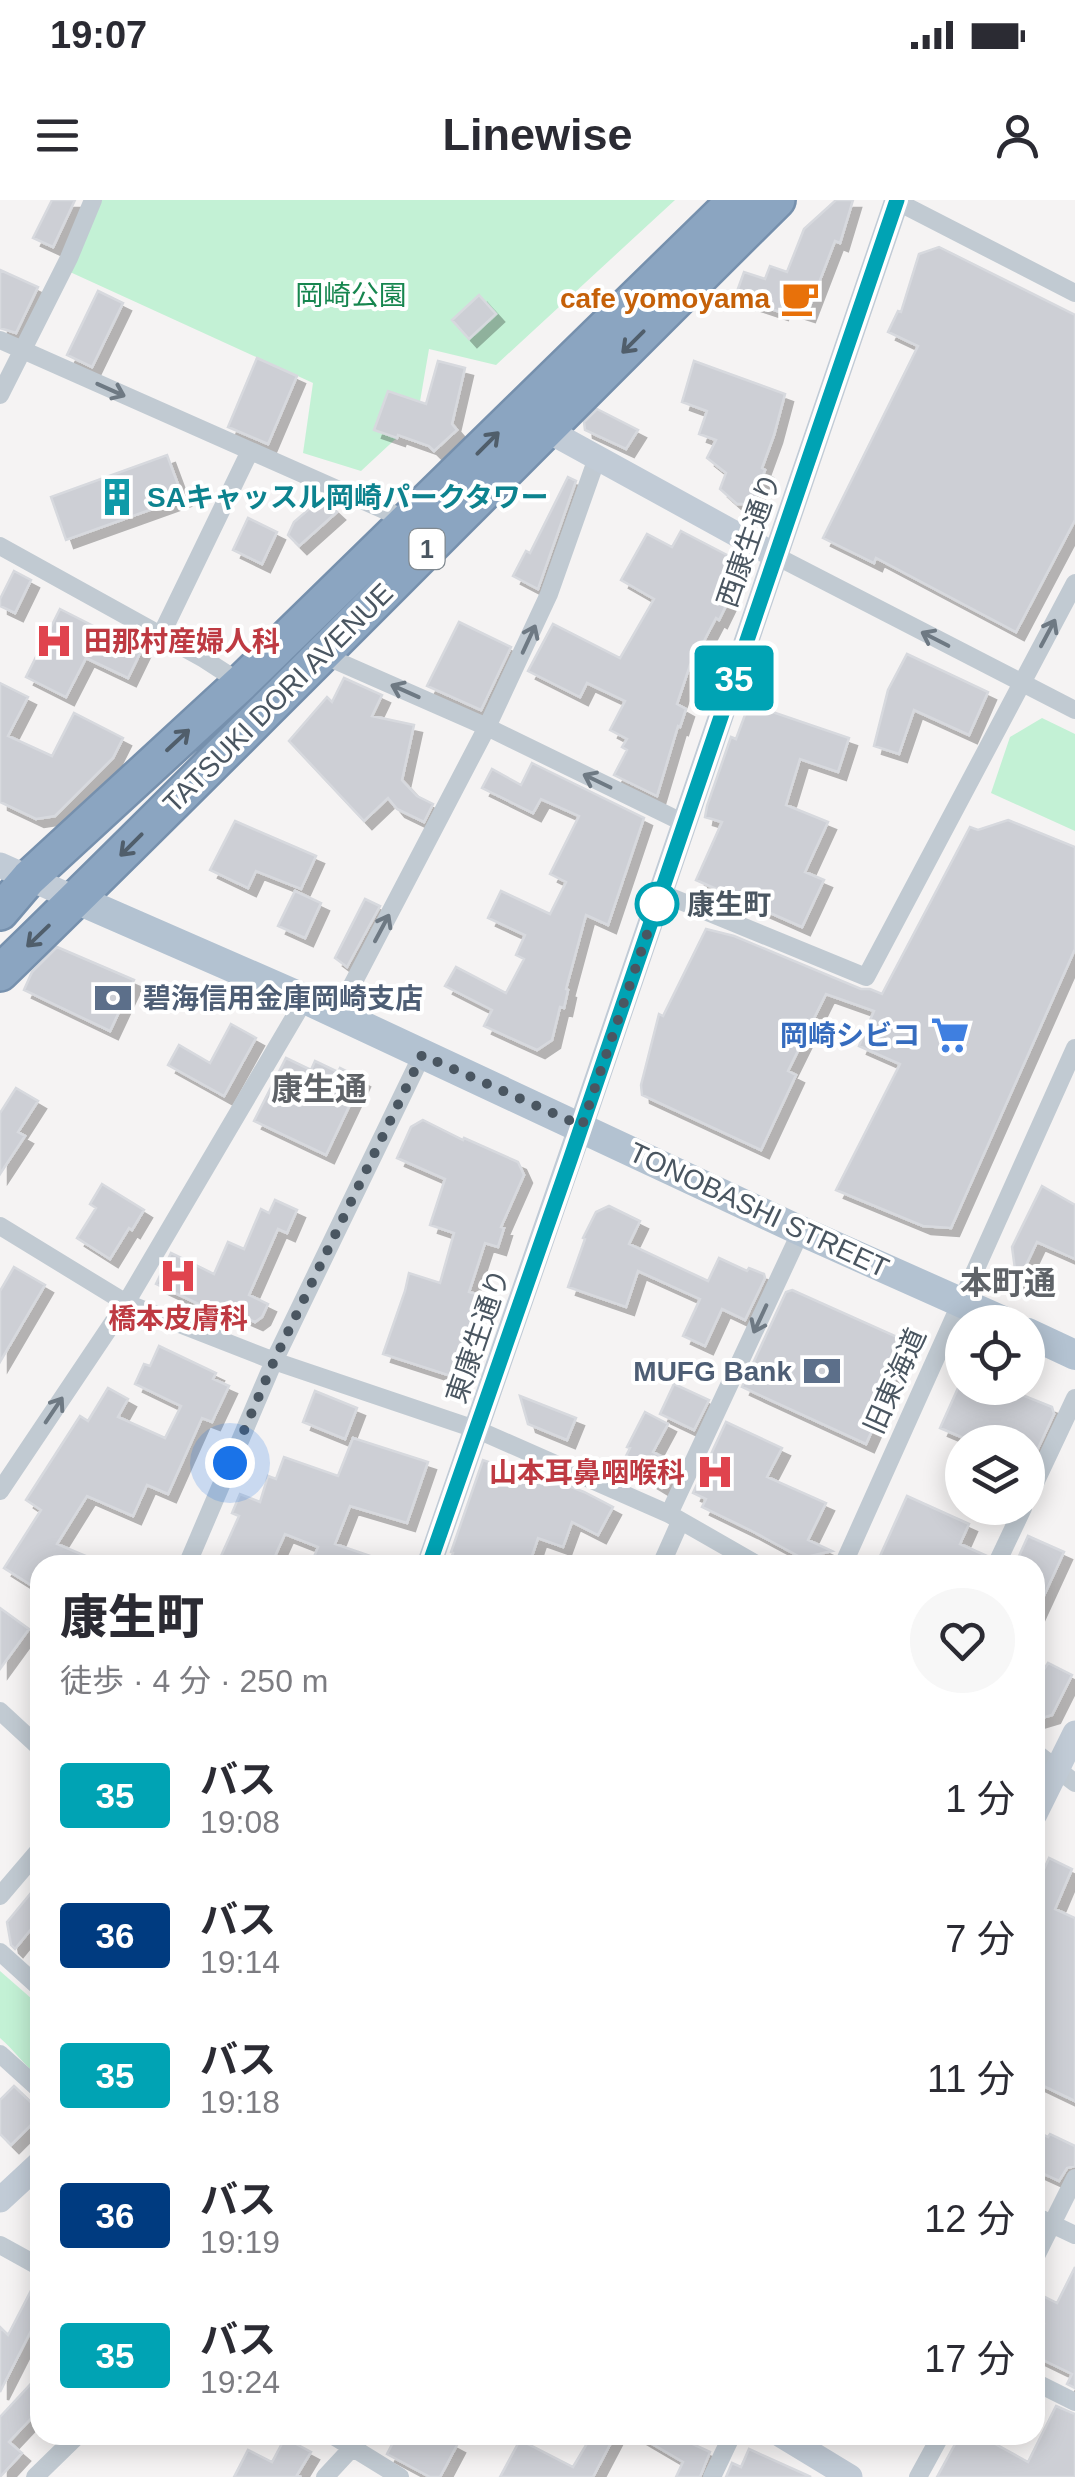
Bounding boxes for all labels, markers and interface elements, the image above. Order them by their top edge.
text: 19:07 [50,14,147,56]
icon: menu [30,108,85,163]
icon: person [990,108,1045,163]
text: Linewise [442,109,633,160]
cafe icon: cafe yomoyama [779,277,821,319]
park label: 岡崎公園 [295,280,407,311]
place label: cafe yomoyama [560,283,770,314]
one-way arrow [621,330,645,354]
one-way arrow [95,382,126,400]
one-way arrow [475,431,499,455]
street label: 西康生通り [712,469,786,611]
building icon: SAキャッスル岡崎パークタワー [96,476,138,518]
place label: SAキャッスル岡崎パークタワー [147,482,549,513]
road number: 1 [410,529,444,569]
street label: TATSUKI DORI AVENUE [157,577,399,819]
one-way arrow [1039,619,1059,649]
hospital icon: 田那村産婦人科 [33,620,75,662]
one-way arrow [520,625,539,655]
place label: 田那村産婦人科 [84,626,280,657]
one-way arrow [920,629,950,648]
line badge: 35 [689,646,779,710]
text: 35 [715,659,753,698]
one-way arrow [390,681,421,699]
one-way arrow [165,729,190,752]
one-way arrow [582,770,612,789]
one-way arrow [119,832,143,856]
marker: 康生町 [636,883,678,925]
place label: 康生町 [687,889,771,920]
one-way arrow [373,913,392,943]
one-way arrow [27,923,51,947]
bank icon: 碧海信用金庫岡崎支店 [92,977,134,1019]
place label: 碧海信用金庫岡崎支店 [143,983,423,1014]
supermarket icon: 岡崎シビコ [929,1014,971,1056]
place label: 岡崎シビコ [780,1020,920,1051]
district label: 康生通 [271,1071,367,1107]
street label: TONOBASHI STREET [624,1136,894,1284]
hospital icon: 橋本皮膚科 [157,1255,199,1297]
street label: 東康生通り [441,1265,515,1407]
district label: 本町通 [960,1265,1056,1301]
place label: 橋本皮膚科 [108,1303,248,1334]
one-way arrow [749,1303,768,1333]
map controls [945,1305,1045,1525]
button: locate [945,1305,1045,1405]
street label: 旧東海道 [858,1324,932,1438]
bank icon: MUFG Bank [801,1350,843,1392]
place label: MUFG Bank [633,1356,792,1387]
one-way arrow [44,1396,65,1425]
button: layers [945,1425,1045,1525]
your location [205,1438,255,1488]
hospital icon: 山本耳鼻咽喉科 [694,1451,736,1493]
place label: 山本耳鼻咽喉科 [489,1457,685,1488]
button: heart [910,1588,1015,1693]
text: 康生町 [60,1591,204,1644]
text: 徒歩 · 4 分 · 250 m [60,1663,329,1699]
text: バス [200,1759,276,1801]
text: 35 [96,1776,134,1815]
text: 1 分 [945,1778,1015,1820]
text: 19:08 [200,1804,280,1840]
text: バス [200,1899,276,1941]
text: 36 [96,1916,134,1955]
text: 7 分 [945,1918,1015,1960]
text: 19:14 [200,1944,280,1980]
text: バス [200,2039,276,2081]
text: 35 [96,2056,134,2095]
text: 11 分 [927,2058,1015,2100]
text: 19:18 [200,2084,280,2120]
text: バス [200,2179,276,2221]
text: 36 [96,2196,134,2235]
text: 12 分 [924,2198,1015,2240]
text: 19:19 [200,2224,280,2260]
text: バス [200,2319,276,2361]
text: 35 [96,2336,134,2375]
text: 17 分 [924,2338,1015,2380]
text: 19:24 [200,2364,280,2400]

